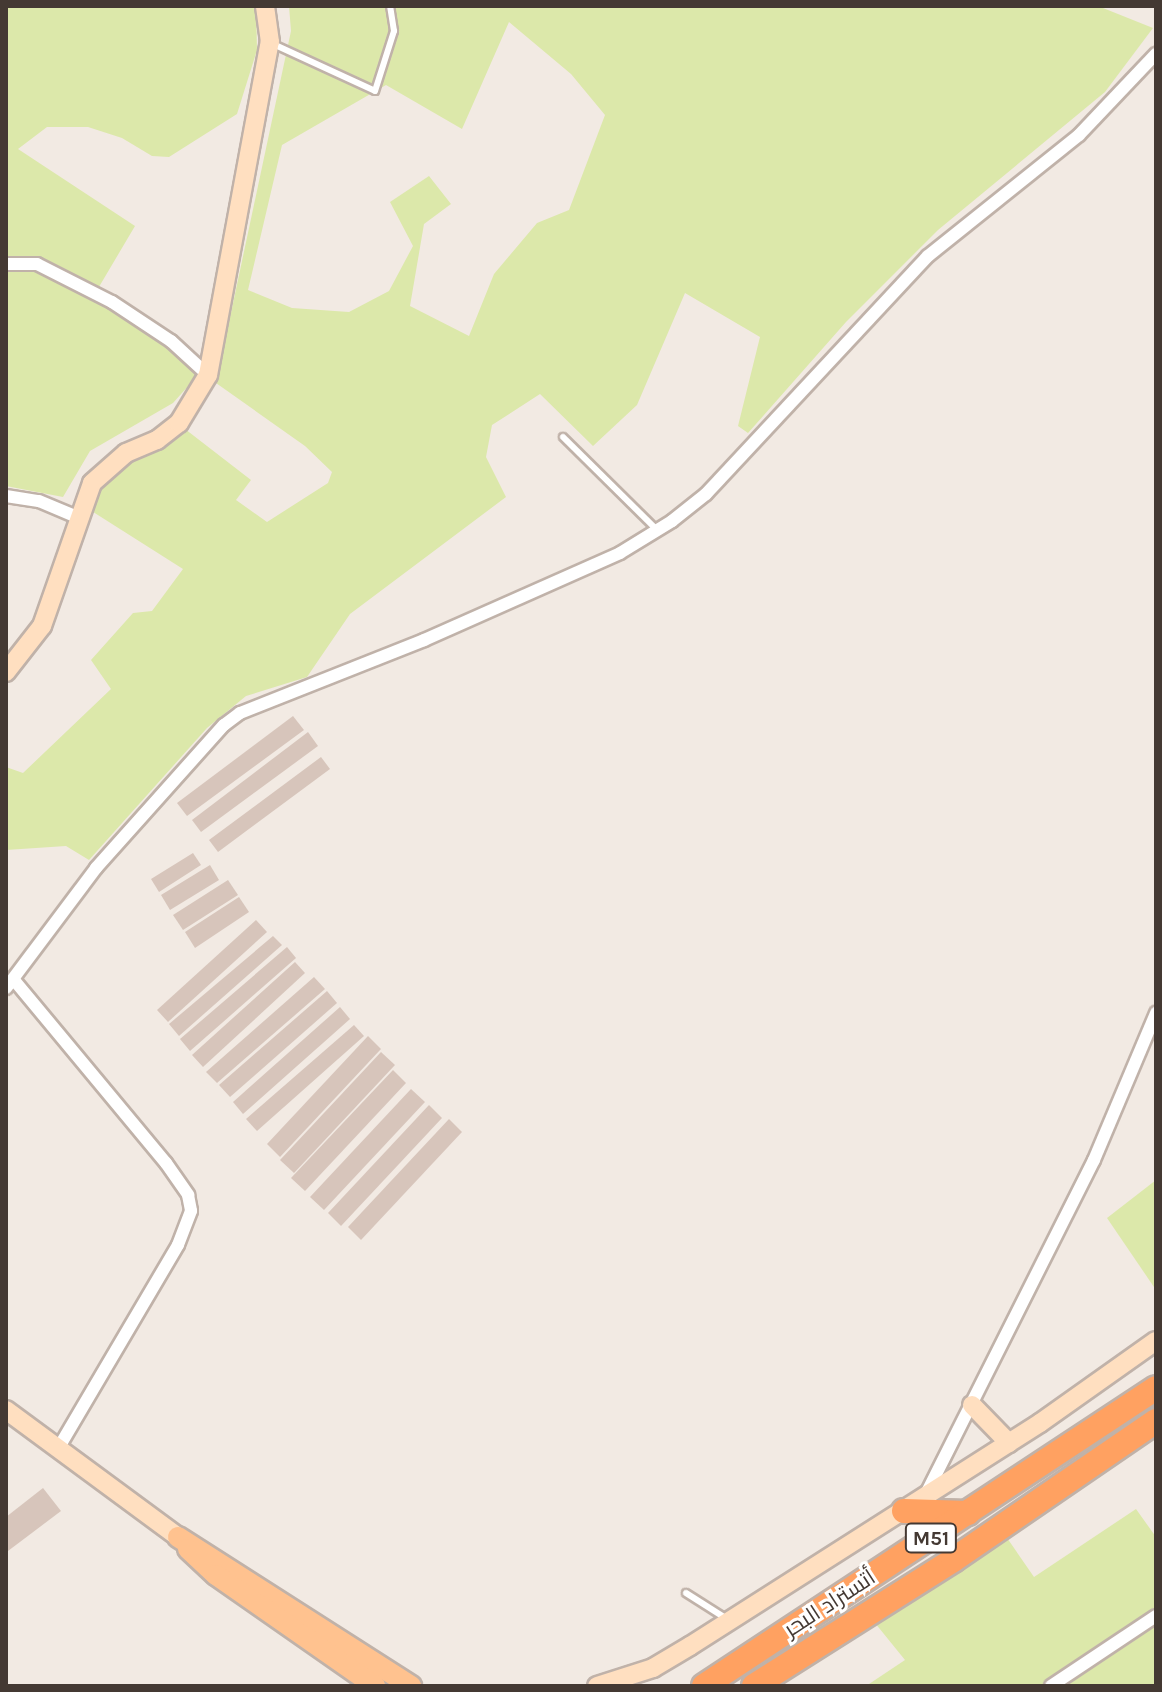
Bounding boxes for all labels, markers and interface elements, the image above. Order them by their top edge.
road number: M51 [903,1522,959,1554]
street label: أتستراد البحر [779,1565,881,1643]

